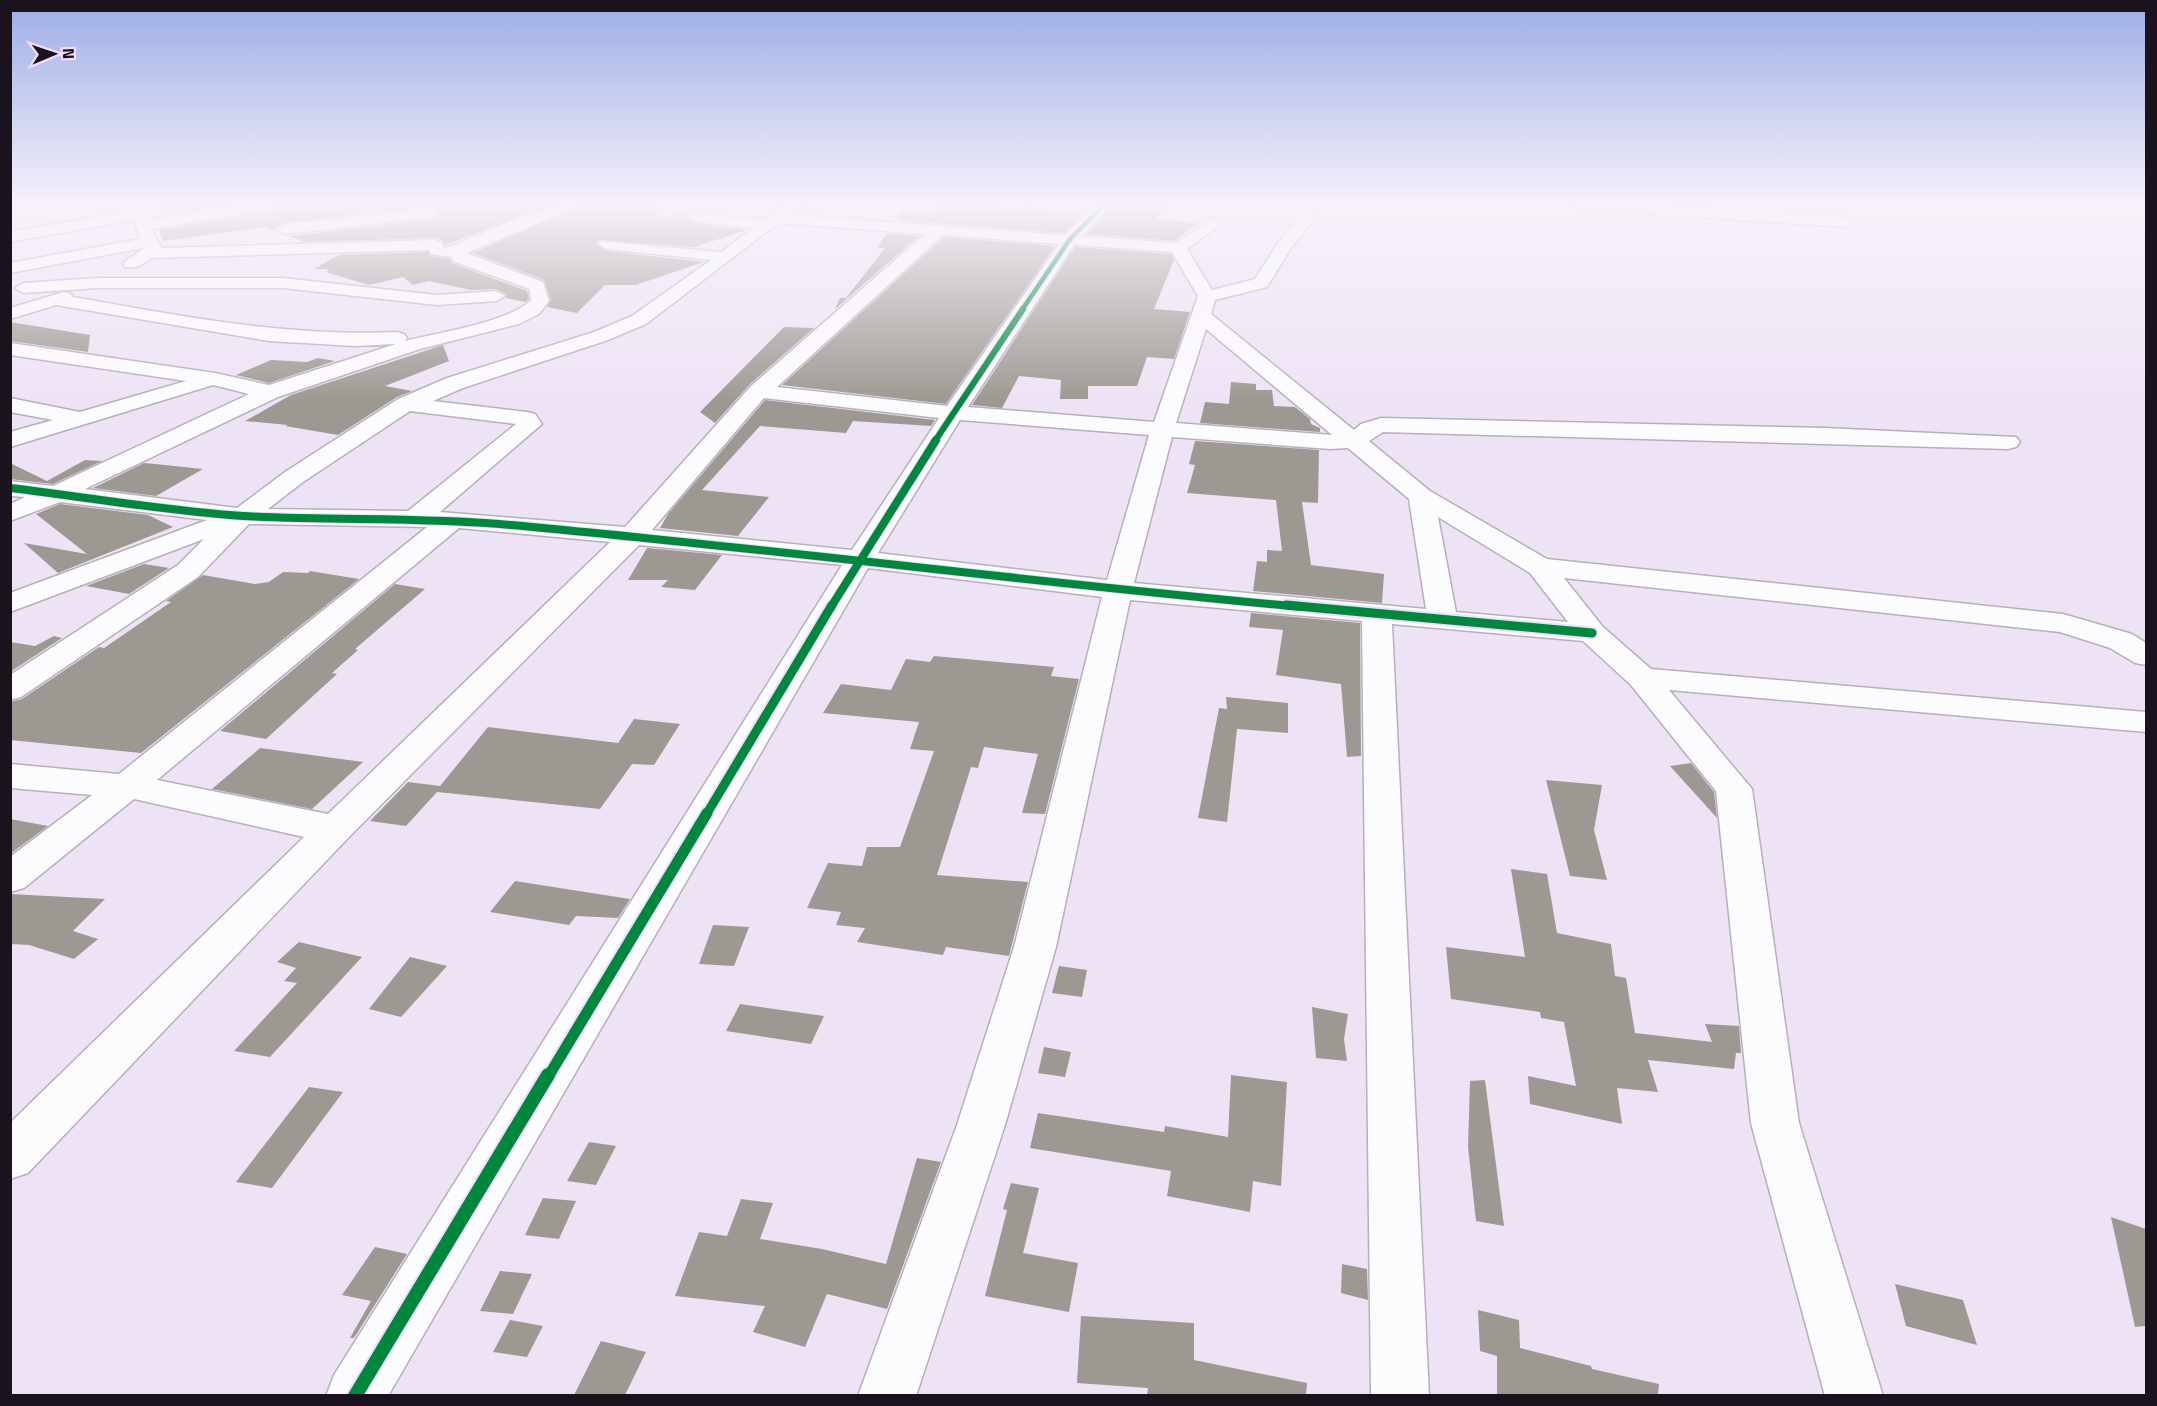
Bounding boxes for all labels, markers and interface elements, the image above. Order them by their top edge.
north arrow [24,24,84,84]
text: N [57,48,81,59]

